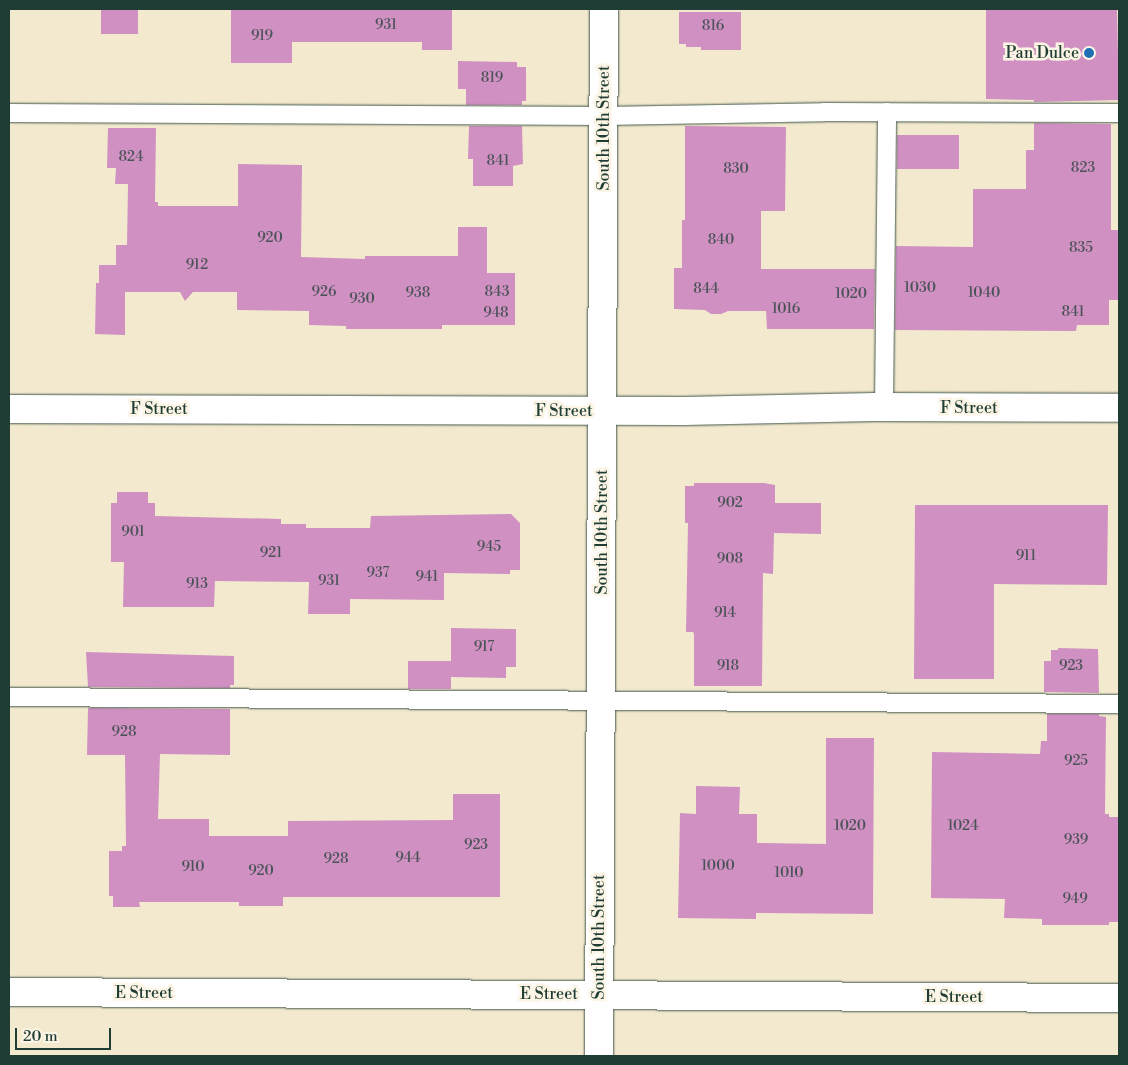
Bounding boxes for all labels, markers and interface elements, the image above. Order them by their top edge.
house number: 931 [375,17,397,33]
house number: 816 [702,18,724,34]
house number: 919 [251,28,273,44]
place label: Pan Dulce [1006,43,1079,63]
marker: Pan Dulce [1083,47,1095,59]
street label: South 10th Street [594,65,614,191]
house number: 819 [481,70,503,86]
house number: 824 [118,149,144,165]
house number: 841 [486,153,510,169]
house number: 823 [1071,160,1095,176]
house number: 830 [723,161,749,177]
house number: 920 [257,230,283,246]
house number: 840 [708,232,734,248]
house number: 835 [1069,240,1093,256]
house number: 912 [186,257,208,273]
house number: 1030 [904,280,936,296]
house number: 844 [693,281,719,297]
house number: 926 [312,284,336,300]
house number: 843 [485,284,509,300]
house number: 938 [406,285,430,301]
house number: 1040 [968,285,1000,301]
house number: 1020 [835,286,867,302]
house number: 930 [349,291,375,307]
house number: 1016 [772,301,800,317]
house number: 841 [1061,304,1085,320]
house number: 948 [483,305,509,321]
street label: F Street [940,398,998,418]
street label: F Street [130,399,188,419]
street label: F Street [535,401,593,421]
street label: South 10th Street [592,469,612,595]
house number: 902 [717,495,743,511]
house number: 901 [121,524,145,540]
house number: 945 [477,539,501,555]
house number: 921 [260,545,282,561]
house number: 911 [1016,548,1036,564]
house number: 908 [717,551,743,567]
house number: 937 [367,565,389,581]
house number: 941 [416,569,438,585]
house number: 931 [318,573,340,589]
house number: 913 [186,576,208,592]
house number: 914 [714,605,736,621]
house number: 917 [474,639,494,655]
house number: 918 [717,658,739,674]
house number: 923 [1059,658,1083,674]
house number: 928 [111,724,137,740]
house number: 925 [1064,753,1088,769]
house number: 1020 [834,818,866,834]
house number: 1024 [947,818,979,834]
house number: 939 [1064,832,1088,848]
house number: 923 [464,837,488,853]
house number: 944 [395,850,421,866]
house number: 928 [323,851,349,867]
house number: 1000 [701,858,735,874]
house number: 910 [182,859,204,875]
house number: 920 [248,863,274,879]
house number: 1010 [774,865,804,881]
street label: South 10th Street [589,874,609,1000]
house number: 949 [1062,891,1088,907]
street label: E Street [115,983,173,1003]
street label: E Street [520,984,578,1004]
street label: E Street [925,987,983,1007]
scale bar [18,1018,114,1050]
text: 20 m [23,1027,58,1046]

